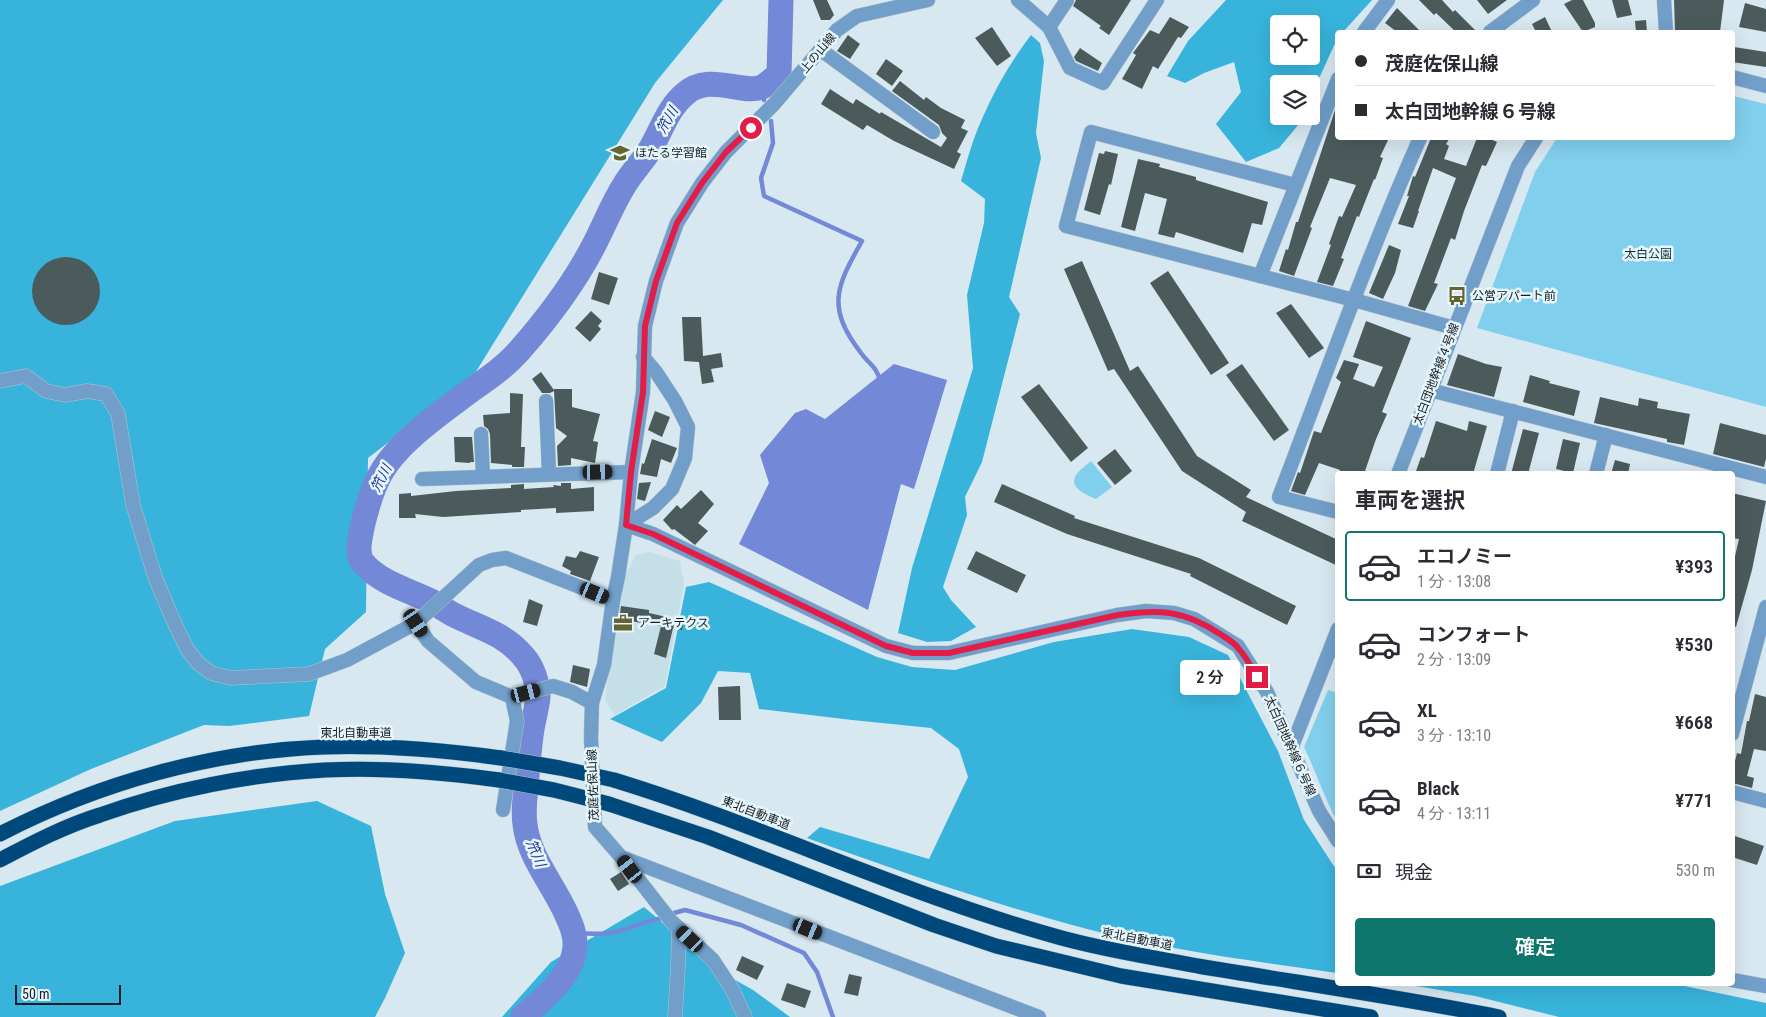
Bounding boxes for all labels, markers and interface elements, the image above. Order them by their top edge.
map controls [1270,15,1320,125]
button: locate [1270,15,1320,65]
street label: 上の山線 [797,30,839,76]
text: 茂庭佐保山線 [1385,52,1499,75]
button: layers [1270,75,1320,125]
text: 太白団地幹線６号線 [1385,100,1556,123]
water label: 笊川 [653,102,682,136]
route start [740,117,762,139]
school or university icon: ほたる学習館 [609,142,631,164]
place label: ほたる学習館 [635,146,707,160]
park label: 太白公園 [1624,247,1672,261]
bus stop icon: 公営アパート前 [1446,285,1468,307]
place label: 公営アパート前 [1472,289,1556,303]
street label: 太白団地幹線４号線 [1410,321,1462,427]
water label: 笊川 [368,460,395,494]
car [582,464,613,480]
text: 車両を選択 [1355,488,1465,513]
icon: car [1357,544,1402,589]
text: エコノミー [1417,545,1512,568]
text: ¥393 [1675,555,1713,578]
text: 1 分 · 13:08 [1417,572,1491,591]
car [578,580,611,606]
car [401,606,430,640]
office icon: アーキテクス [612,612,634,634]
place label: アーキテクス [638,616,709,630]
icon: car [1357,622,1402,667]
text: コンフォート [1417,623,1530,646]
text: ¥530 [1675,633,1713,656]
text: 2 分 · 13:09 [1417,650,1491,669]
callout: 2 分 [1180,660,1240,694]
route end [1246,666,1268,688]
text: 2 分 [1196,668,1224,687]
car [509,682,542,704]
street label: 太白団地幹線６号線 [1262,694,1318,798]
text: XL [1417,699,1437,722]
icon: car [1357,700,1402,745]
text: ¥668 [1675,711,1713,734]
street label: 東北自動車道 [320,726,392,740]
text: 3 分 · 13:10 [1417,726,1491,745]
street label: 茂庭佐保山線 [585,749,601,821]
text: Black [1417,777,1459,800]
icon: car [1357,778,1402,823]
text: ¥771 [1675,789,1713,812]
street label: 東北自動車道 [720,794,792,832]
text: 4 分 · 13:11 [1417,804,1491,823]
water label: 笊川 [523,837,550,871]
car [614,853,645,885]
icon: cash [1355,857,1383,885]
text: 現金 [1395,861,1433,884]
text: 530 m [1676,861,1715,880]
car [791,916,824,942]
button: 確定 [1355,918,1715,976]
car [673,923,706,955]
street label: 東北自動車道 [1100,925,1174,953]
scale bar [15,982,121,1005]
text: 50 m [22,986,50,1002]

